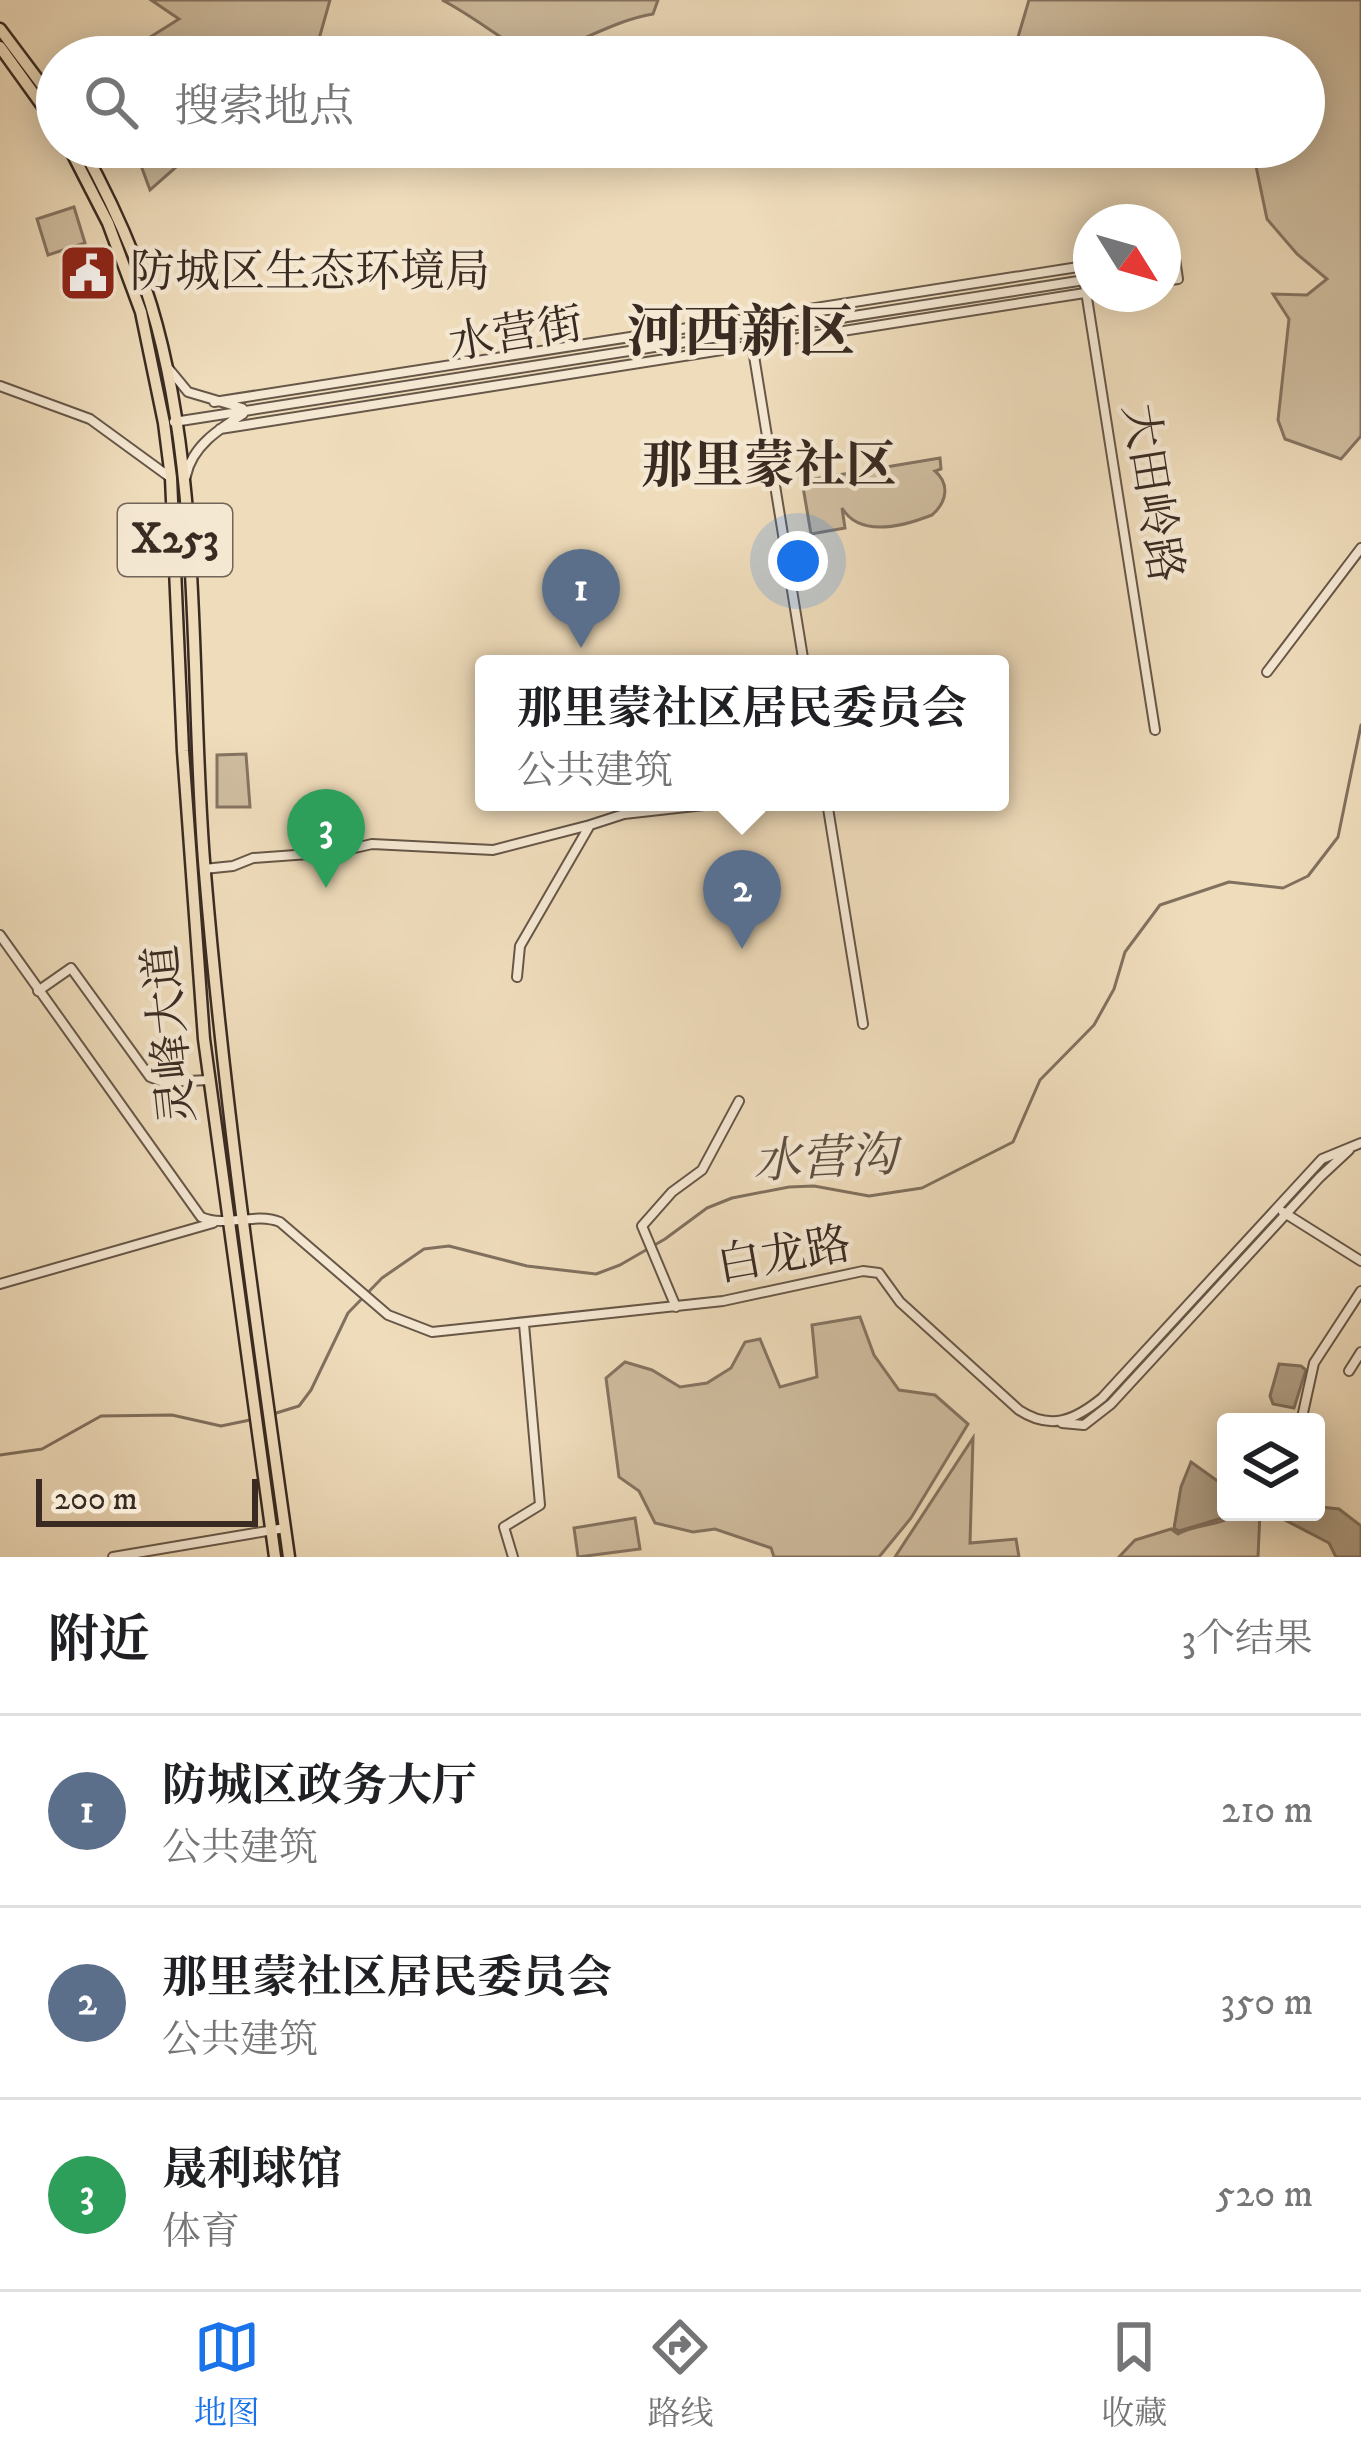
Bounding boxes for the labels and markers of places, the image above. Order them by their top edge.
public building icon: 防城区生态环境局 [57,242,119,304]
place label: 防城区生态环境局 [130,245,490,301]
pin: 1 [542,549,620,648]
pin: 3 [287,789,365,888]
pin: 2 [703,850,781,949]

